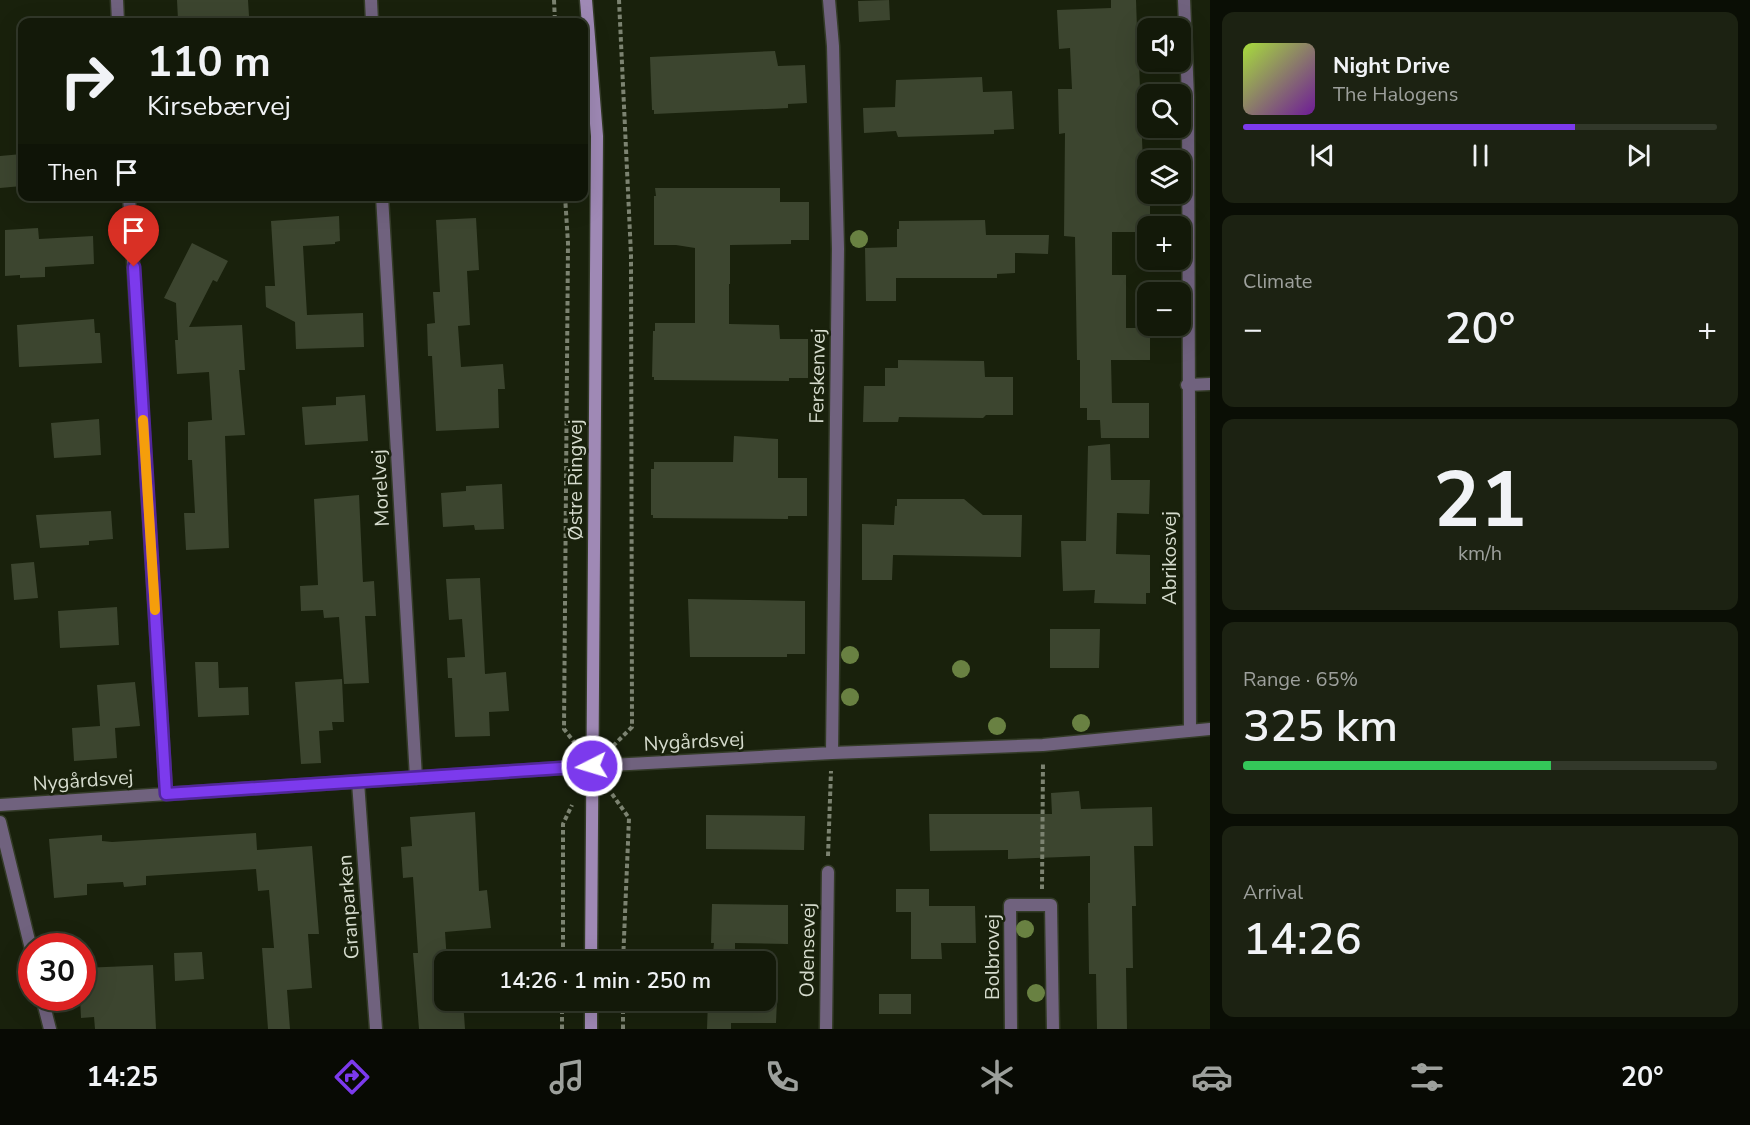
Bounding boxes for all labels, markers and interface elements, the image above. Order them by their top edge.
map controls [1137,18,1191,336]
button: sound [1137,18,1191,72]
text: 110 m [147,34,271,91]
icon: right [48,42,126,120]
text: Night Drive [1333,51,1450,81]
text: The Halogens [1333,81,1458,108]
button: search [1137,84,1191,138]
text: Kirsebærvej [147,88,291,125]
icon: previous [1306,139,1339,172]
icon: pause [1464,139,1497,172]
icon: next [1622,139,1655,172]
button: layers [1137,150,1191,204]
icon: arrive [110,156,143,189]
text: Then [48,158,98,188]
pin [108,205,159,267]
icon: arrive [117,214,150,247]
button: + [1137,216,1191,270]
text: Climate [1243,268,1312,295]
button: − [1137,282,1191,336]
text: 20° [1445,298,1515,359]
text: − [1243,307,1263,352]
text: + [1697,307,1717,352]
street label: Ferskenvej [803,328,832,424]
street label: Østre Ringvej [562,419,589,541]
text: 21 [1433,447,1527,554]
street label: Morelvej [365,449,396,527]
street label: Abrikosvej [1156,511,1183,605]
text: km/h [1458,540,1502,567]
text: Range · 65% [1243,666,1358,693]
text: 325 km [1243,696,1398,757]
street label: Nygårdsvej [643,725,745,758]
position arrow [560,734,624,798]
street label: Nygårdsvej [32,764,134,797]
street label: Granparken [331,854,366,960]
text: Arrival [1243,879,1303,906]
street label: Odensevej [793,902,822,998]
text: 14:26 [1243,909,1362,970]
street label: Bolbrovej [979,914,1006,1000]
speed limit sign: 30 [18,933,96,1011]
text: 14:26 · 1 min · 250 m [499,966,711,996]
icon: directions [331,1056,373,1098]
icon: music [546,1056,588,1098]
icon: phone [761,1056,803,1098]
icon: climate [976,1056,1018,1098]
icon: car [1191,1056,1233,1098]
icon: filters [1406,1056,1448,1098]
text: 14:25 [86,1059,158,1096]
text: 20° [1621,1059,1663,1096]

